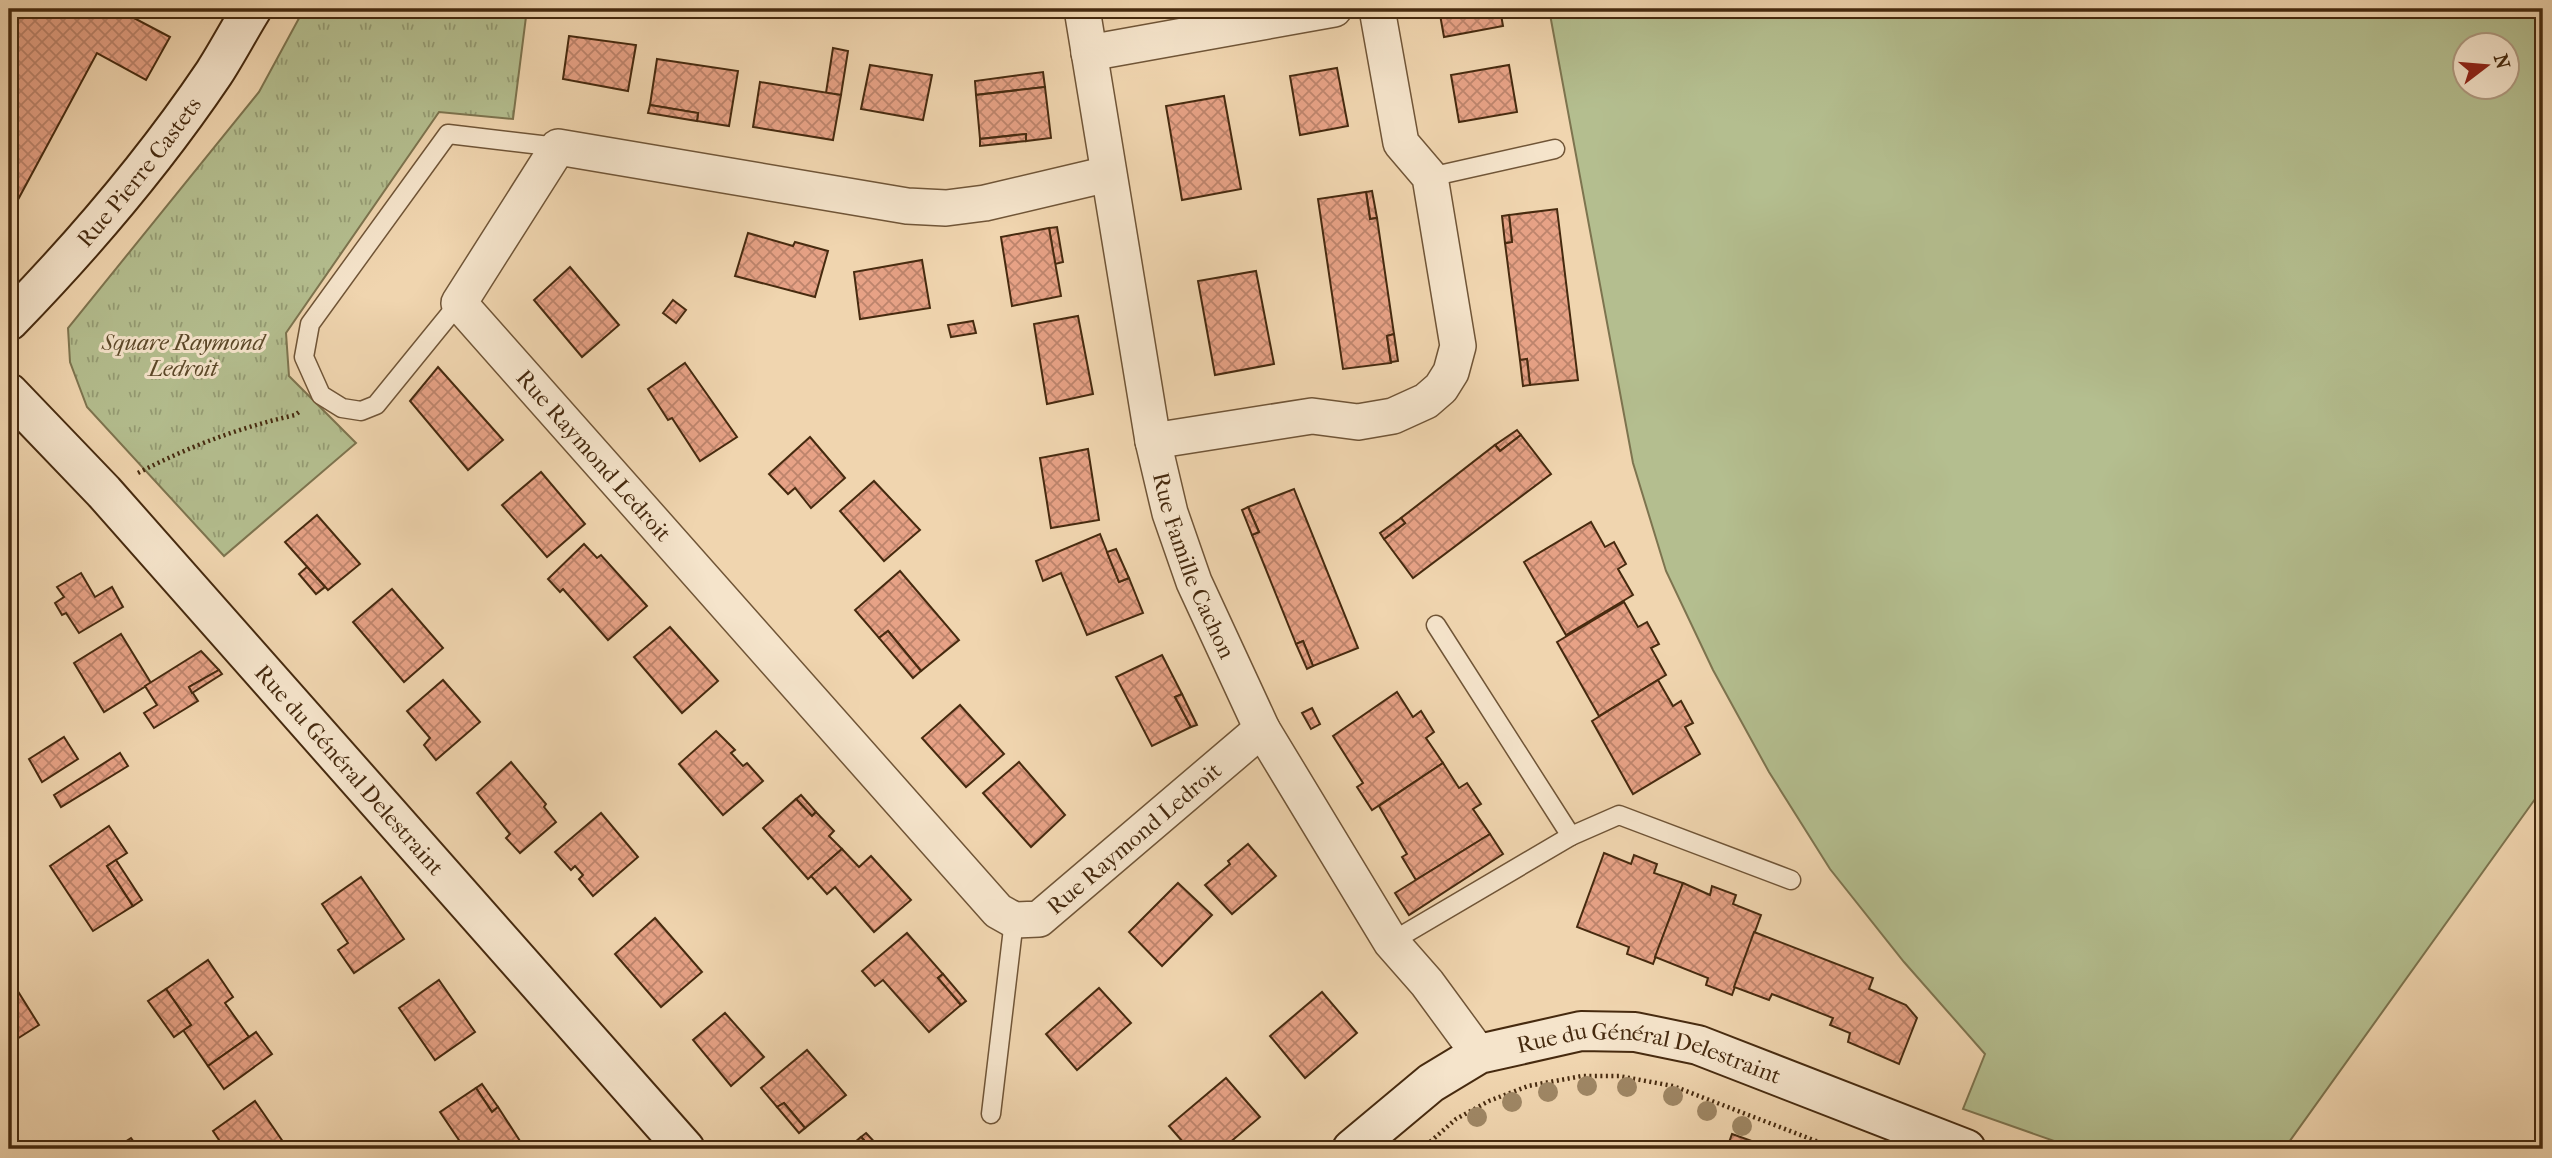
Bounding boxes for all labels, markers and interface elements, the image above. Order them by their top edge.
north arrow [2450,32,2520,102]
text: N [2489,52,2514,72]
street label: Rue Pierre Castets [71,92,207,252]
park label: Square Raymond Ledroit [101,329,268,382]
street label: Rue Raymond Ledroit [511,364,677,547]
street label: Rue Famille Cachon [1147,470,1241,663]
street label: Rue du Général Delestraint [249,659,450,881]
street label: Rue Raymond Ledroit [1041,756,1226,920]
street label: Rue du Général Delestraint [1514,1017,1785,1089]

